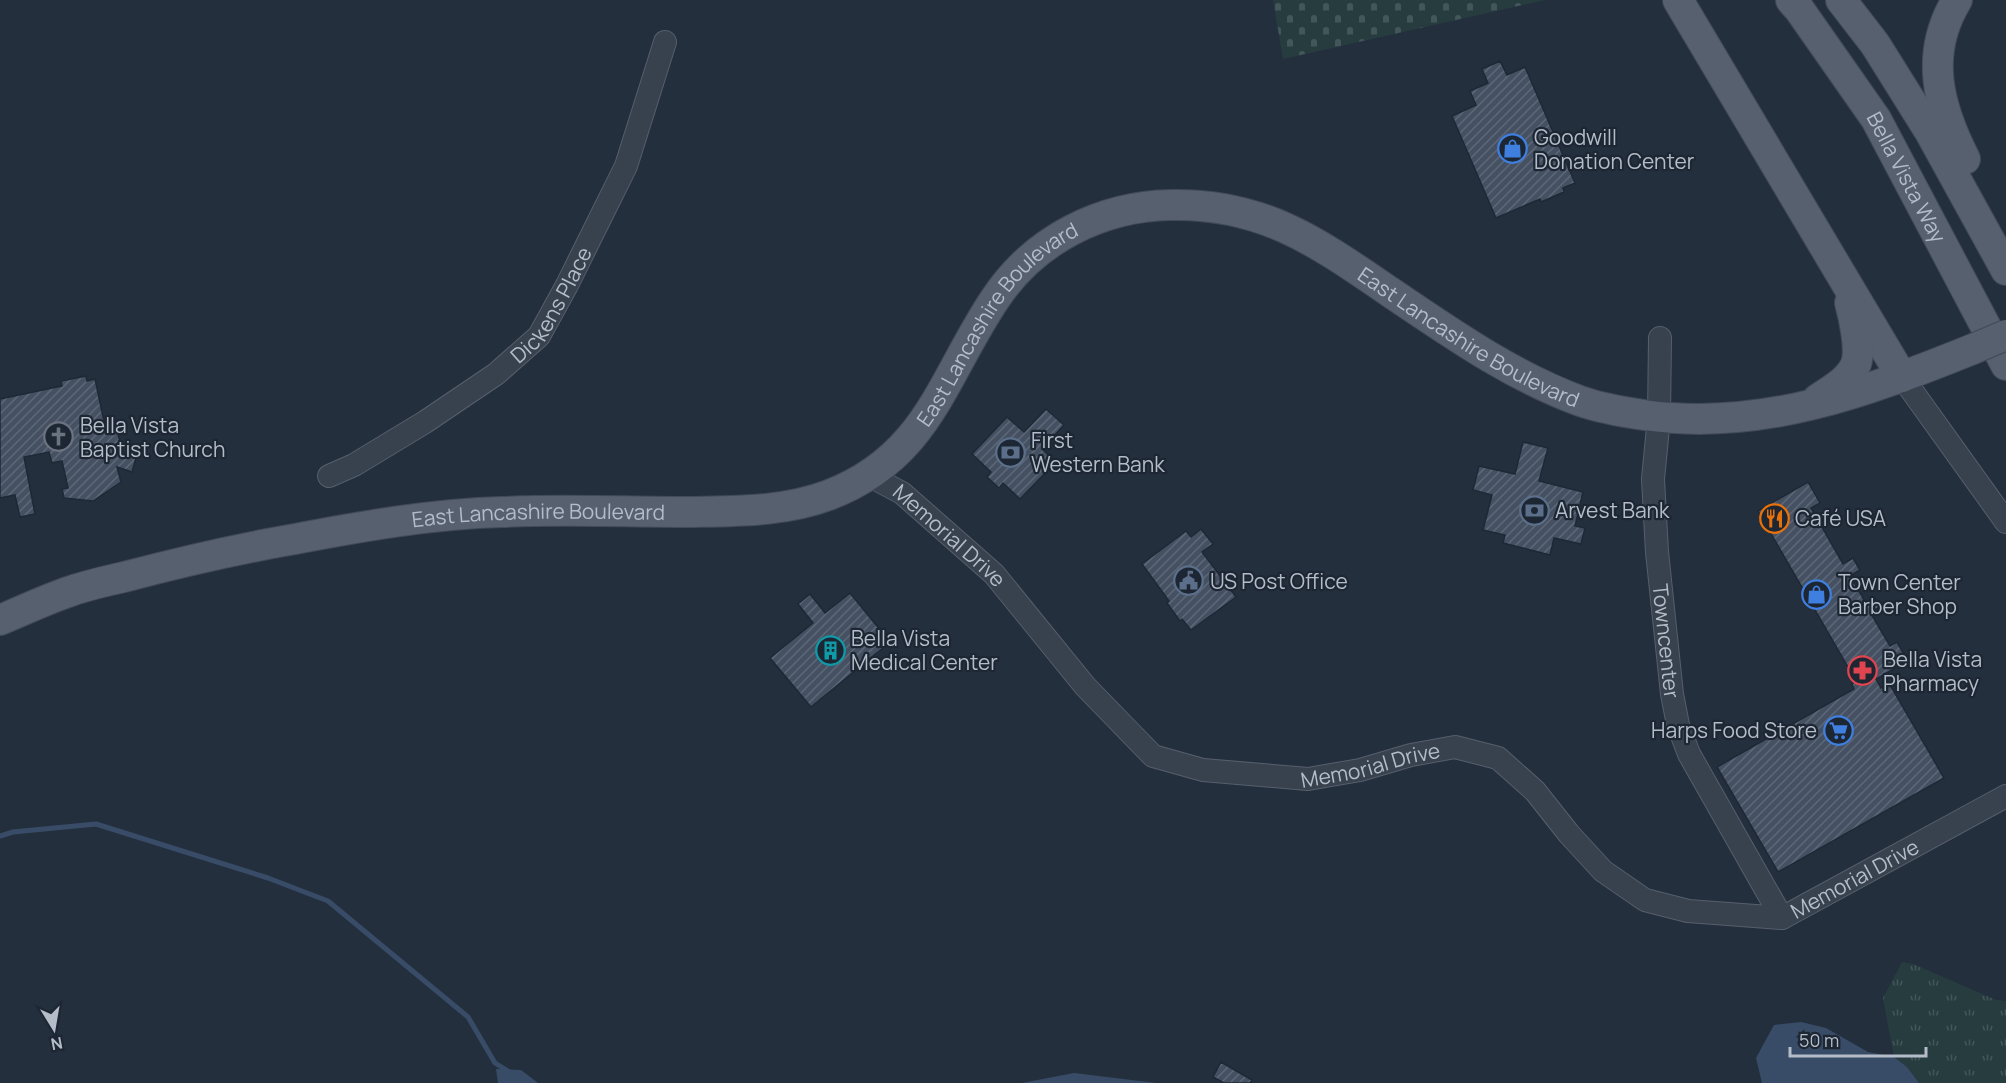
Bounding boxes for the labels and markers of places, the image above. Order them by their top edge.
place label: Goodwill Donation Center [1534,123,1695,175]
shop icon: Goodwill Donation Center [1497,133,1529,165]
place label: Bella Vista Baptist Church [80,411,225,463]
church icon: Bella Vista Baptist Church [43,421,75,453]
place label: First Western Bank [1031,426,1165,478]
bank icon: First Western Bank [994,436,1026,468]
bank icon: Arvest Bank [1518,494,1550,526]
place label: Arvest Bank [1555,496,1670,524]
restaurant icon: Café USA [1758,502,1790,534]
place label: Café USA [1795,504,1886,532]
public building icon: US Post Office [1173,565,1205,597]
place label: US Post Office [1210,567,1348,595]
place label: Town Center Barber Shop [1838,568,1961,620]
shop icon: Town Center Barber Shop [1801,578,1833,610]
place label: Bella Vista Medical Center [851,624,998,676]
building icon: Bella Vista Medical Center [814,634,846,666]
place label: Bella Vista Pharmacy [1883,645,1982,697]
pharmacy icon: Bella Vista Pharmacy [1846,655,1878,687]
supermarket icon: Harps Food Store [1822,714,1854,746]
place label: Harps Food Store [1651,716,1817,744]

